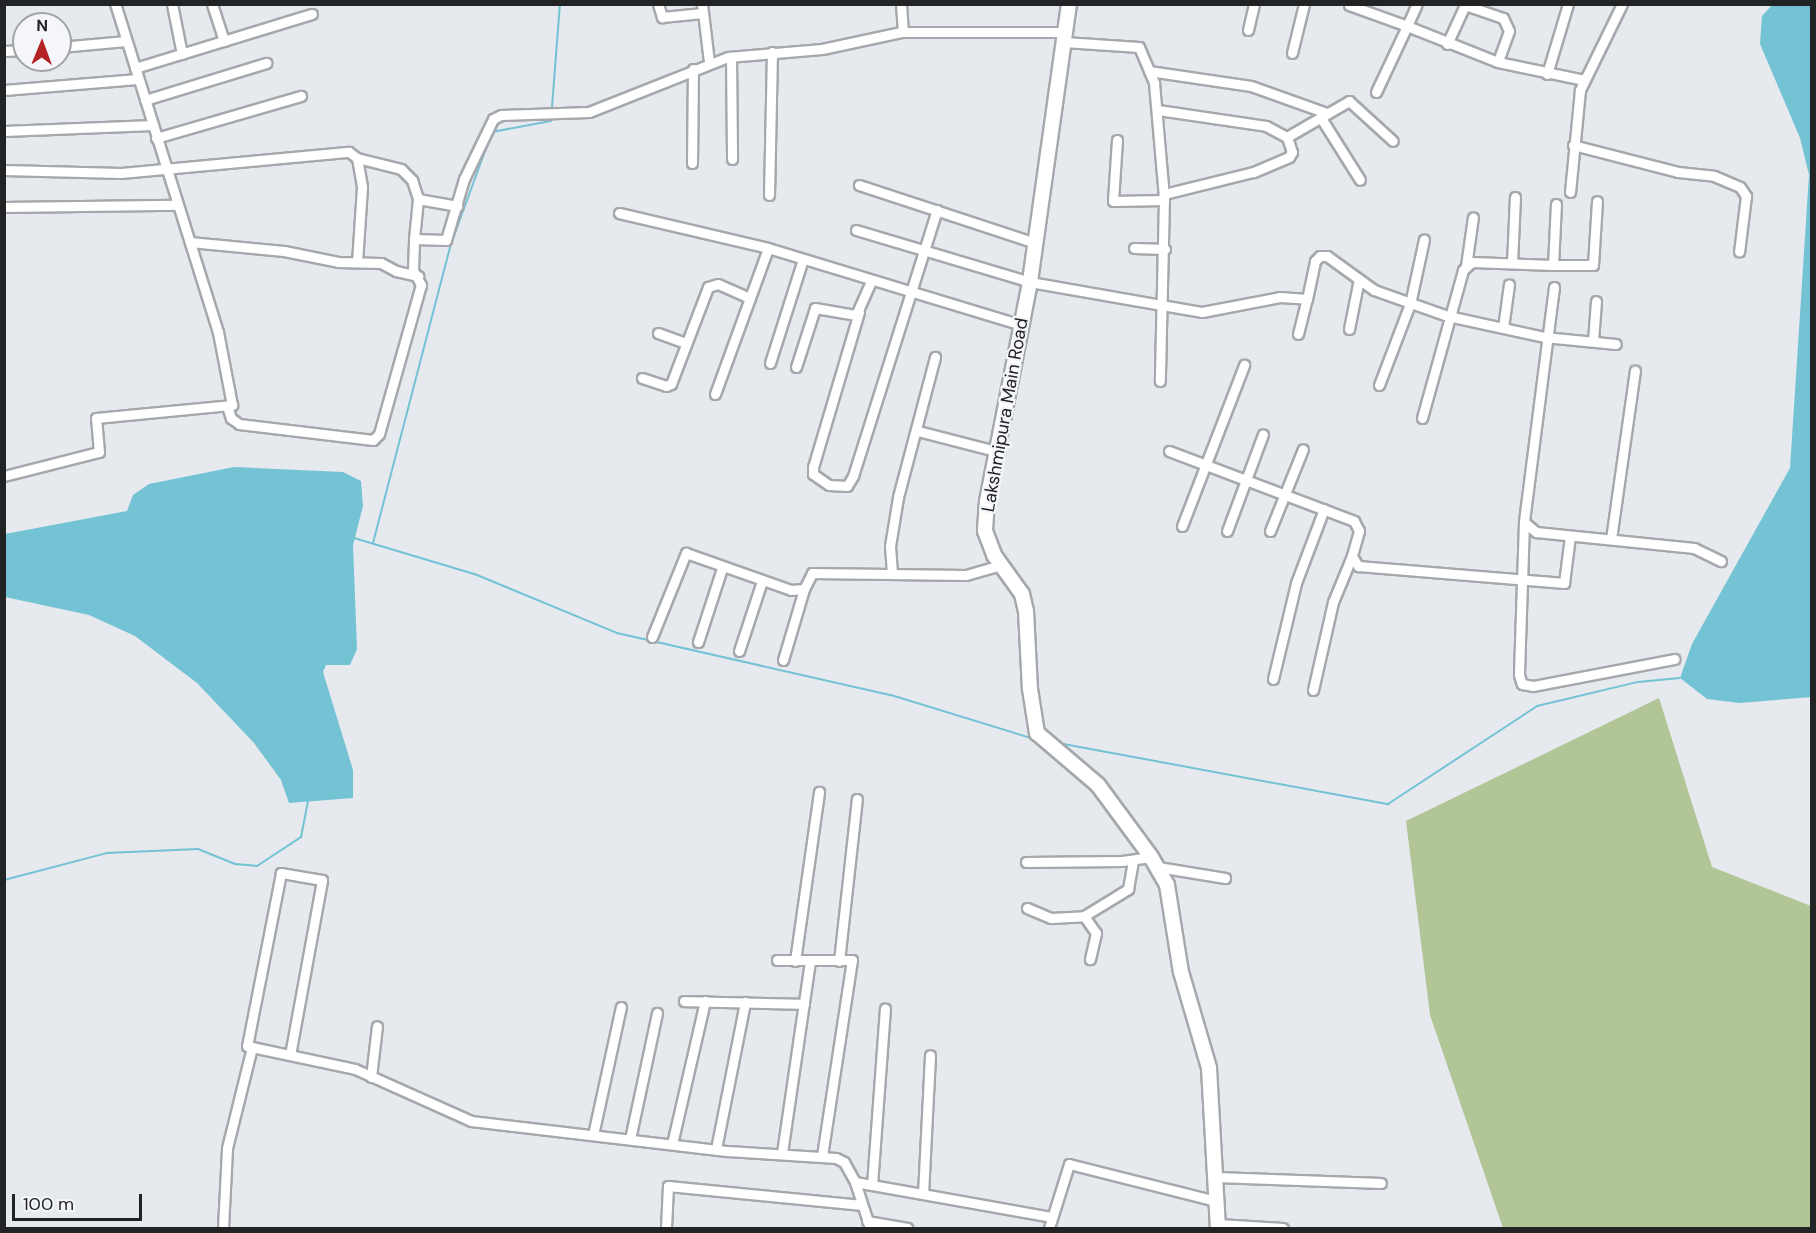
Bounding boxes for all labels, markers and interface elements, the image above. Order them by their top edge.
north arrow [12,12,72,72]
text: N [36,15,48,36]
street label: Lakshmipura Main Road [977,316,1033,514]
scale bar [15,1182,146,1220]
text: 100 m [23,1192,74,1216]

